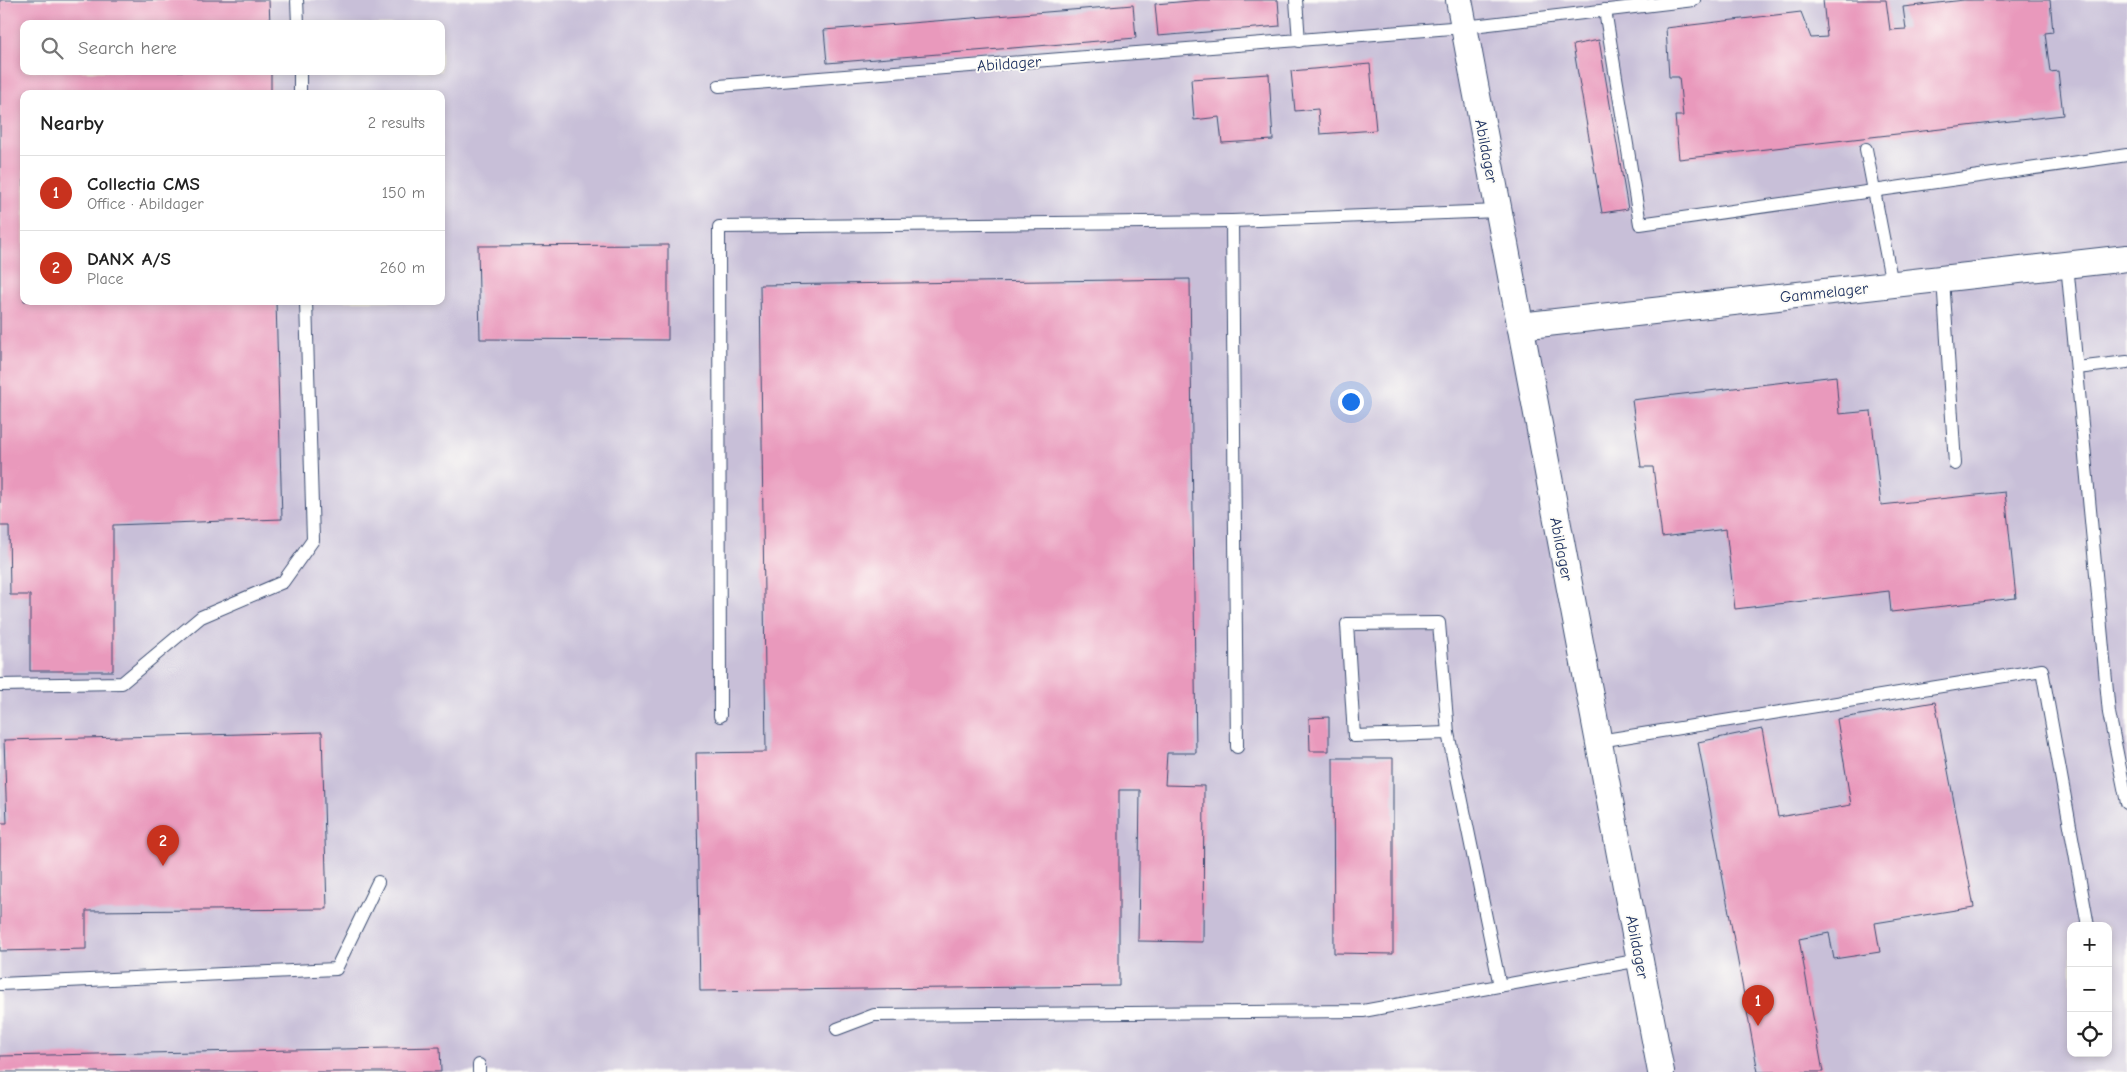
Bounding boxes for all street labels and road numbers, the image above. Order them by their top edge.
street label: Abildager [976,53,1043,75]
street label: Abildager [1471,118,1501,185]
street label: Gammelager [1779,279,1870,307]
street label: Abildager [1546,516,1576,583]
street label: Abildager [1622,914,1652,981]

